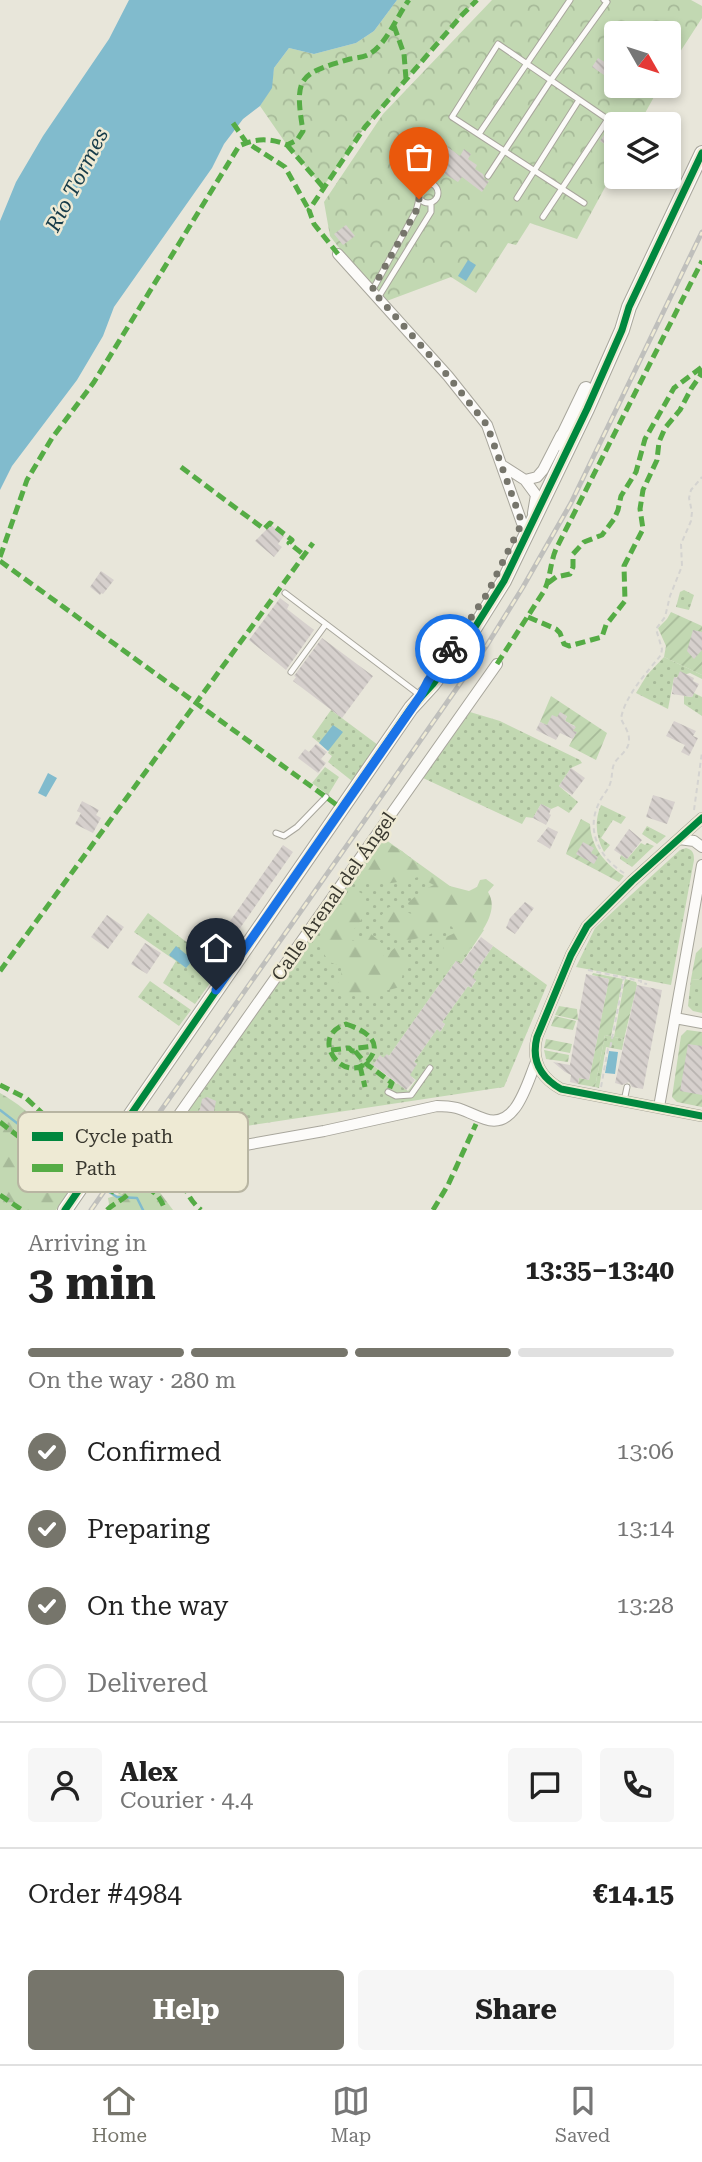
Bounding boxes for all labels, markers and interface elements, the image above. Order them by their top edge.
north arrow [604,21,681,98]
map controls [604,21,681,189]
button: layers [604,112,681,189]
water label: Río Tormes [40,124,113,236]
pin [389,127,449,199]
icon: bag [400,138,438,176]
courier [415,614,485,684]
icon: bike [431,630,469,668]
street label: Calle Arenal del Ángel [266,807,400,985]
pin [186,918,246,990]
icon: home [197,929,235,967]
legend [18,1112,248,1192]
text: Cycle path [75,1125,173,1148]
text: Path [75,1157,116,1180]
text: Arriving in [28,1230,147,1257]
text: 13:35–13:40 [525,1255,674,1285]
text: 3 min [28,1256,156,1310]
text: On the way · 280 m [28,1367,236,1394]
icon: check [28,1433,66,1471]
text: Confirmed [87,1437,222,1467]
text: 13:06 [617,1438,674,1465]
icon: check [28,1510,66,1548]
text: Preparing [87,1514,210,1544]
text: 13:14 [617,1515,674,1542]
icon: check [28,1587,66,1625]
text: On the way [87,1591,228,1621]
text: 13:28 [617,1592,674,1619]
text: Delivered [87,1668,208,1698]
button: person [28,1748,102,1822]
button: chat [508,1748,582,1822]
button: phone [600,1748,674,1822]
text: Alex [120,1757,178,1787]
text: Courier · 4.4 [120,1787,253,1814]
text: Order #4984 [28,1879,182,1909]
text: €14.15 [593,1879,674,1909]
button: Help [28,1970,344,2050]
button: Share [358,1970,674,2050]
tab: Home [92,2082,147,2147]
tab: Map [331,2082,371,2147]
tab: Saved [555,2082,610,2147]

